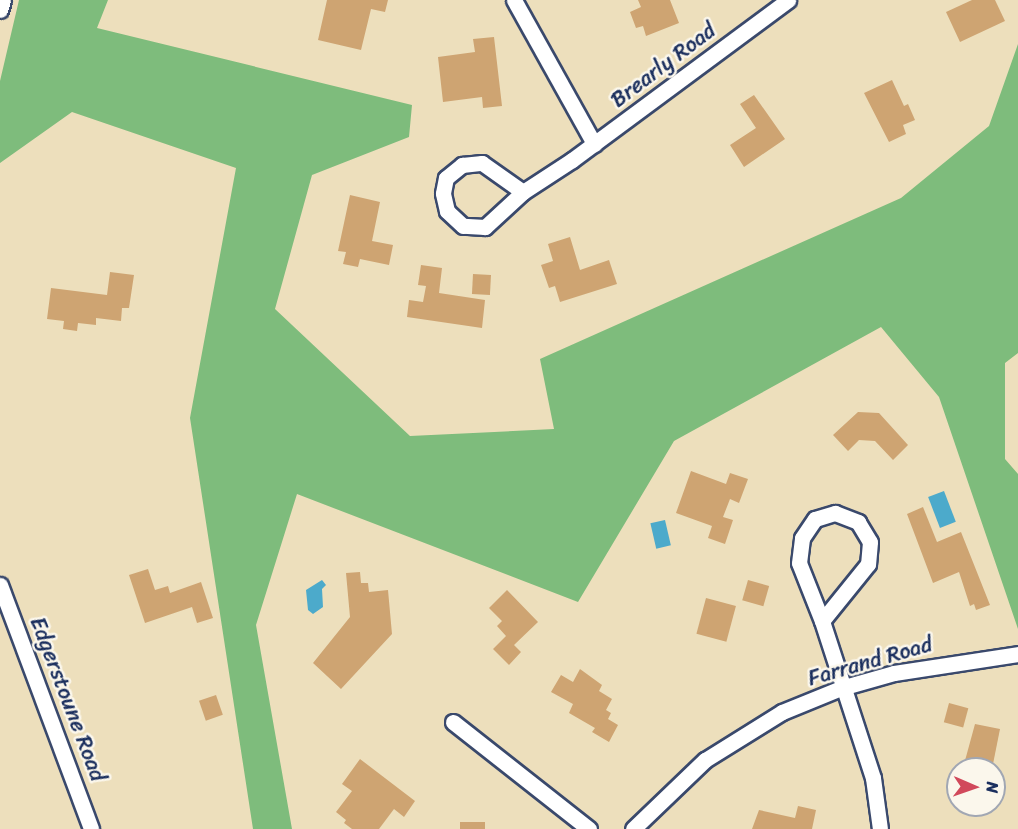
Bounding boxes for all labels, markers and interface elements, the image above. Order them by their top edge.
street label: Brearly Road [605,17,721,113]
street label: Edgerstoune Road [24,613,112,785]
street label: Farrand Road [805,631,935,691]
north arrow [946,757,1006,817]
text: N [978,782,1007,794]

